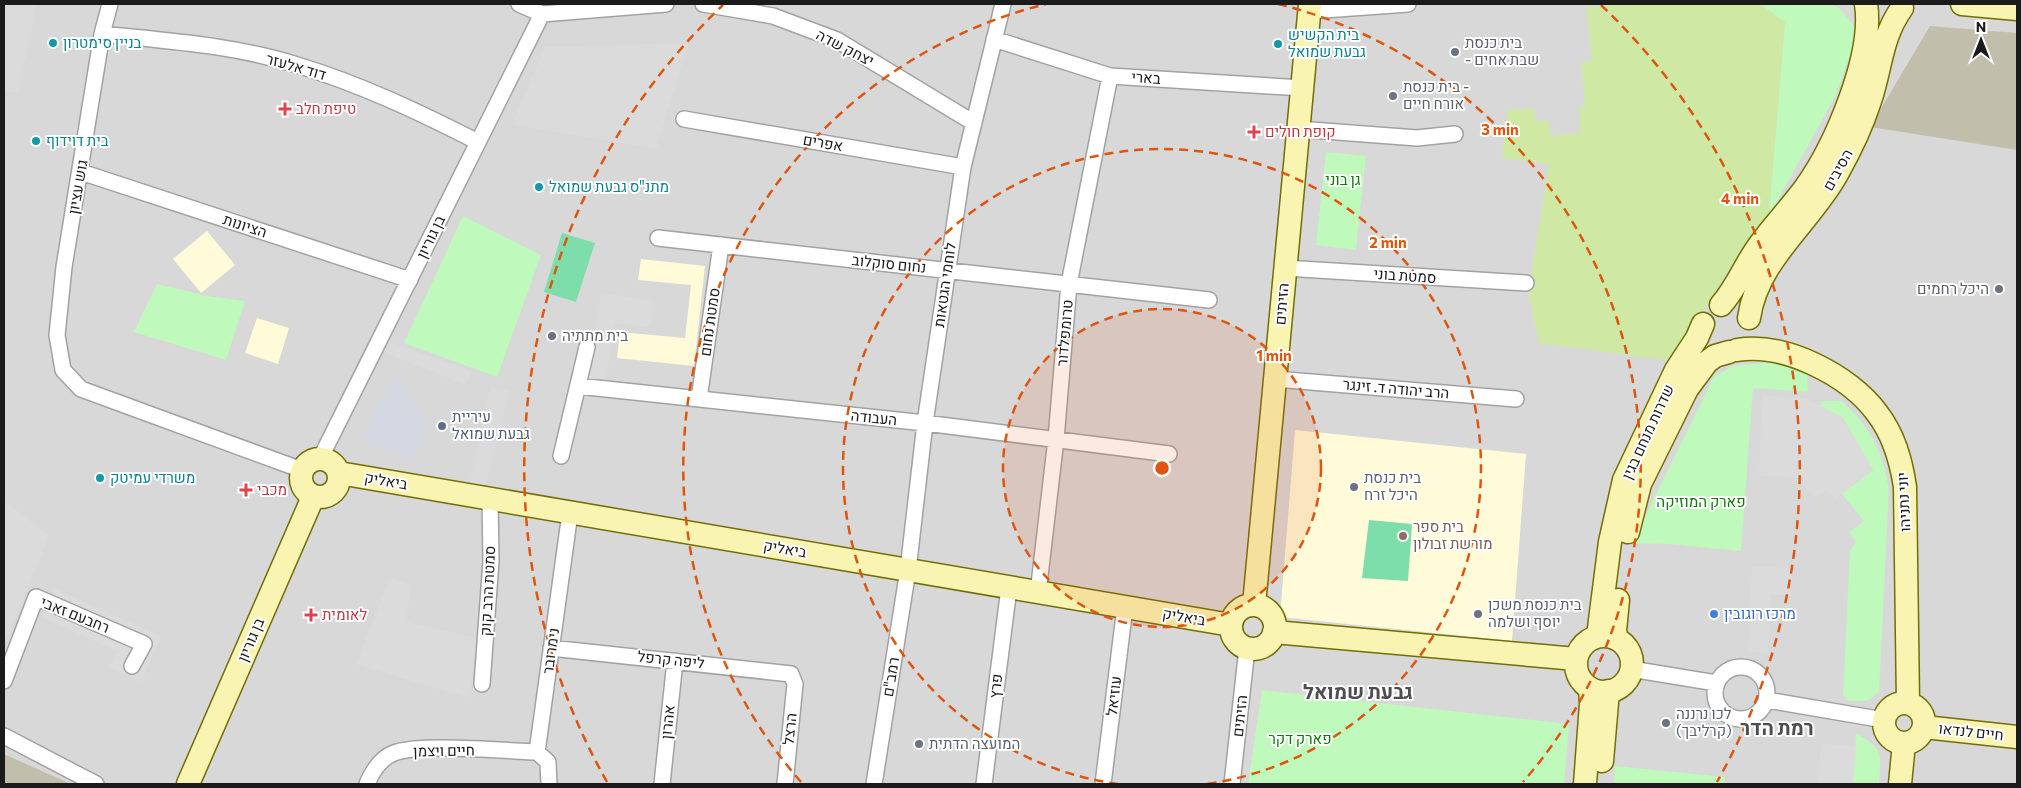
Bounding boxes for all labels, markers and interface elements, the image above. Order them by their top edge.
north arrow [1956,15,2006,65]
text: N [1976,18,1986,35]
street label: יצחק שדה [813,25,877,69]
place label: בית הקשיש גבעת שמואל [1288,25,1366,60]
place label: בניין סימטרון [63,33,142,51]
place label: בית כנסת - שבת אחים [1465,33,1539,68]
marker: בניין סימטרון [47,37,59,49]
marker: בית הקשיש גבעת שמואל [1272,38,1284,50]
marker: בית כנסת - שבת אחים [1449,46,1461,58]
street label: דוד אלעזר [264,49,329,83]
street label: בארי [1131,67,1161,87]
place label: בית כנסת - אורח חיים [1403,77,1469,112]
marker: בית כנסת - אורח חיים [1387,90,1399,102]
place label: טיפת חלב [296,99,356,117]
marker: טיפת חלב [278,102,292,116]
text: 3 min [1481,120,1519,138]
place label: קופת חולים [1265,122,1336,140]
marker: קופת חולים [1247,125,1261,139]
street label: אפרים [802,130,845,154]
place label: בית דוידוף [46,131,109,149]
marker: בית דוידוף [30,135,42,147]
street label: הסיבים [1818,146,1856,194]
street label: גוש עציון [63,158,91,216]
park label: גן בוני [1325,170,1361,188]
place label: מתנ"ס גבעת שמואל [549,177,669,195]
marker: מתנ"ס גבעת שמואל [533,181,545,193]
text: 4 min [1721,189,1759,207]
street label: הציונות [221,210,270,241]
street label: בן גוריון [412,212,448,261]
text: 2 min [1369,233,1407,251]
street label: לוחמי הגטאות [929,241,959,328]
street label: נחום סוקלוב [851,250,927,276]
street label: סמטת בוני [1373,264,1437,286]
place label: היכל רחמים [1917,279,1989,297]
street label: הזיתים [1270,282,1292,326]
marker: היכל רחמים [1993,283,2005,295]
street label: סמטת נחום [695,286,723,357]
street label: טרומפלדור [1052,299,1076,367]
place label: בית מתתיה [562,326,628,344]
marker: בית מתתיה [546,330,558,342]
text: 1 min [1256,346,1292,364]
street label: הרב יהודה ד. זינגר [1342,374,1450,402]
street label: שדרות מנחם בגין [1617,381,1677,482]
street label: העבודה [850,406,898,428]
place label: עיריית גבעת שמואל [452,407,530,442]
marker: עיריית גבעת שמואל [436,420,448,432]
centre of rings [1153,459,1171,477]
street label: ביאליק [363,467,409,493]
place label: משרדי עמיטק [110,468,195,486]
place label: בית כנסת היכל זרח [1364,468,1421,503]
marker: משרדי עמיטק [94,472,106,484]
street label: יוני נתניהו [1892,472,1914,532]
place label: מכבי [257,480,287,498]
marker: בית כנסת היכל זרח [1348,481,1360,493]
marker: מכבי [239,483,253,497]
park label: פארק המוזיקה [1656,492,1746,510]
place label: בית ספר מורשת זבולון [1413,517,1493,552]
marker: בית ספר מורשת זבולון [1397,530,1409,542]
street label: ביאליק [762,535,808,561]
street label: סמטת הרב קוק [476,545,498,637]
street label: רחבעם זאבי [38,592,113,636]
place label: בית כנסת משכן יוסף ושלמה [1488,595,1582,630]
street label: ביאליק [1161,603,1207,629]
place label: מרכז רוגובין [1724,604,1796,622]
place label: לאומית [322,605,367,623]
marker: לאומית [304,608,318,622]
marker: בית כנסת משכן יוסף ושלמה [1472,608,1484,620]
marker: מרכז רוגובין [1708,608,1720,620]
street label: בן גוריון [233,615,267,664]
street label: נימרובר [538,627,562,675]
street label: ליפה קרפל [637,647,706,671]
street label: רמב"ם [878,656,902,698]
street label: פרץ [985,672,1005,699]
street label: עוזיאל [1102,675,1124,717]
district label: גבעת שמואל [1303,679,1413,703]
street label: הזיתים [1228,694,1250,738]
street label: אהרון [656,704,678,740]
place label: לכו נרננה (קרליבך) [1676,704,1732,739]
street label: הרצל [778,712,800,746]
district label: רמת הדר [1740,715,1814,739]
marker: לכו נרננה (קרליבך) [1660,717,1672,729]
street label: חיים לנדאו [1938,719,2005,743]
park label: פארק דקר [1268,729,1332,747]
place label: המועצה הדתית [929,734,1020,752]
marker: המועצה הדתית [913,738,925,750]
street label: חיים ויצמן [413,740,475,760]

